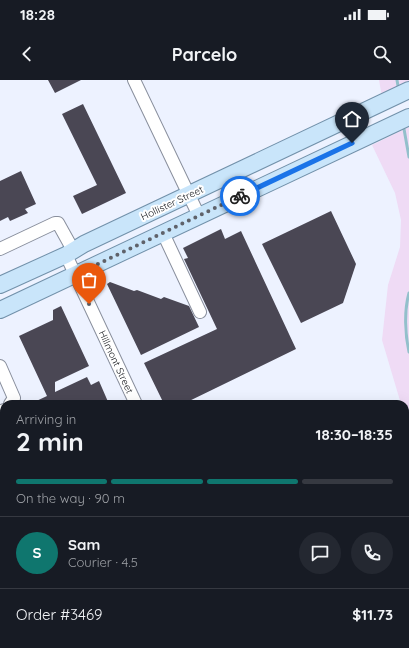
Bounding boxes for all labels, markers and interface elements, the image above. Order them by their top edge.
text: 18:28 [20,5,55,24]
icon: back [16,43,38,65]
text: Parcelo [172,43,237,66]
icon: search [371,43,393,65]
pin [335,102,369,143]
icon: home [341,108,363,130]
courier [220,176,260,216]
street label: Hollister Street [139,183,206,223]
icon: bike [229,185,251,207]
pin [72,263,106,304]
icon: bag [78,269,100,291]
street label: Hillmont Street [96,328,137,396]
text: Arriving in [16,411,76,427]
text: 2 min [16,425,84,458]
text: 18:30–18:35 [316,425,393,444]
text: On the way · 90 m [16,490,125,506]
button: chat [299,532,341,574]
button: phone [351,532,393,574]
text: Sam [68,535,100,554]
text: S [33,543,41,562]
text: Courier · 4.5 [68,554,138,570]
text: Order #3469 [16,605,102,624]
text: $11.73 [352,605,393,624]

